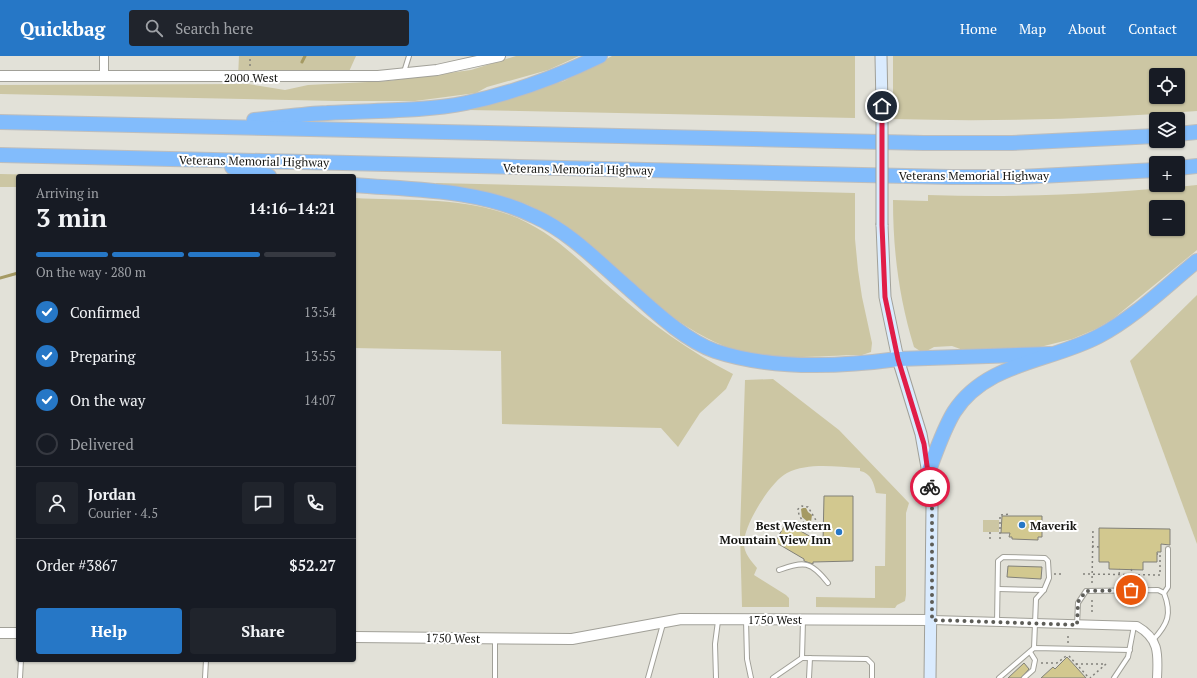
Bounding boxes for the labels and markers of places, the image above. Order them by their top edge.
pin [865,89,899,123]
place label: Best Western Mountain View Inn [720,518,831,547]
place label: Maverik [1030,518,1077,533]
marker: Maverik [1017,520,1027,530]
marker: Best Western Mountain View Inn [834,527,844,537]
pin [1114,573,1148,607]

